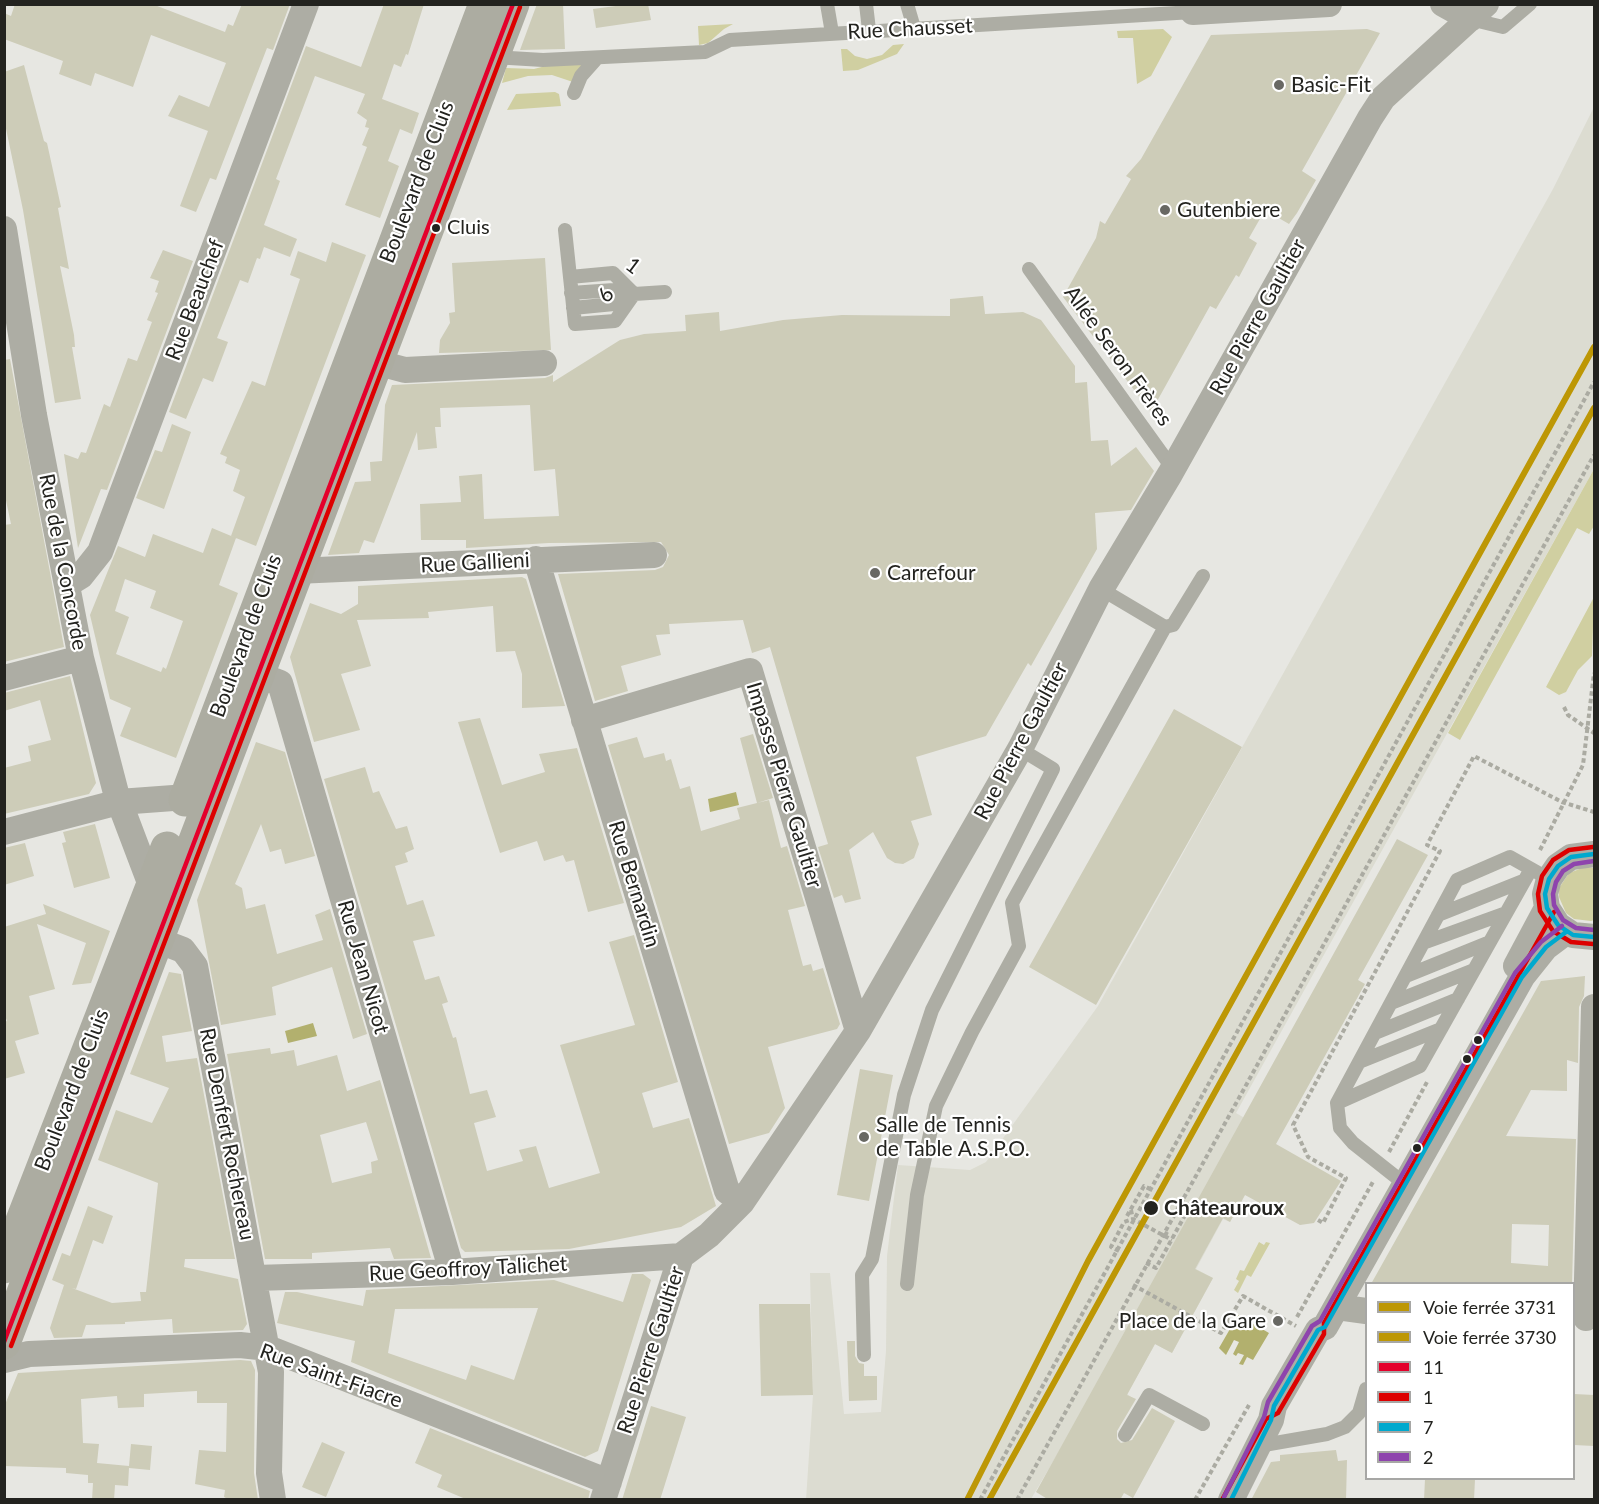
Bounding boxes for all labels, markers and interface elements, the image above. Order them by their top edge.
street label: Rue Chausset [847,13,973,45]
place label: Basic-Fit [1291,72,1371,98]
marker: Basic-Fit [1272,78,1286,92]
street label: Boulevard de Cluis [375,98,459,266]
place label: Gutenbiere [1177,197,1280,223]
marker: Gutenbiere [1158,203,1172,217]
place label: Cluis [447,216,490,240]
marker: Cluis [430,222,442,234]
street label: Rue Pierre Gaultier [1205,234,1311,400]
street label: Rue Beauchef [160,236,230,364]
street label: 1 [621,252,645,280]
street label: Allée Seron Frères [1059,281,1177,431]
street label: 6 [592,282,620,308]
street label: Rue de la Concorde [34,472,92,652]
street label: Rue Gallieni [420,548,530,578]
street label: Boulevard de Cluis [205,551,287,721]
place label: Carrefour [887,560,976,586]
marker: Carrefour [868,566,882,580]
street label: Rue Pierre Gaultier [969,658,1073,824]
street label: Impasse Pierre Gaultier [741,679,827,891]
street label: Rue Bernardin [603,818,665,950]
street label: Rue Jean Nicot [332,897,394,1037]
street label: Boulevard de Cluis [30,1006,114,1174]
street label: Rue Denfert Rochereau [194,1026,260,1242]
unlabelled marker [1472,1034,1484,1046]
unlabelled marker [1461,1053,1473,1065]
place label: Salle de Tennis de Table A.S.P.O. [876,1112,1030,1162]
marker: Salle de Tennis de Table A.S.P.O. [857,1130,871,1144]
unlabelled marker [1411,1142,1423,1154]
place label: Châteauroux [1164,1195,1284,1221]
marker: Châteauroux [1142,1199,1160,1217]
street label: Rue Geoffroy Talichet [368,1251,568,1287]
street label: Rue Pierre Gaultier [612,1263,690,1437]
legend [1365,1282,1575,1480]
text: Voie ferrée 3731 [1423,1296,1556,1318]
place label: Place de la Gare [1119,1308,1266,1334]
marker: Place de la Gare [1271,1314,1285,1328]
text: Voie ferrée 3730 [1423,1326,1556,1348]
street label: Rue Saint-Fiacre [256,1338,406,1414]
text: 11 [1423,1356,1444,1378]
text: 1 [1423,1386,1433,1408]
text: 7 [1423,1416,1433,1438]
text: 2 [1423,1446,1433,1468]

